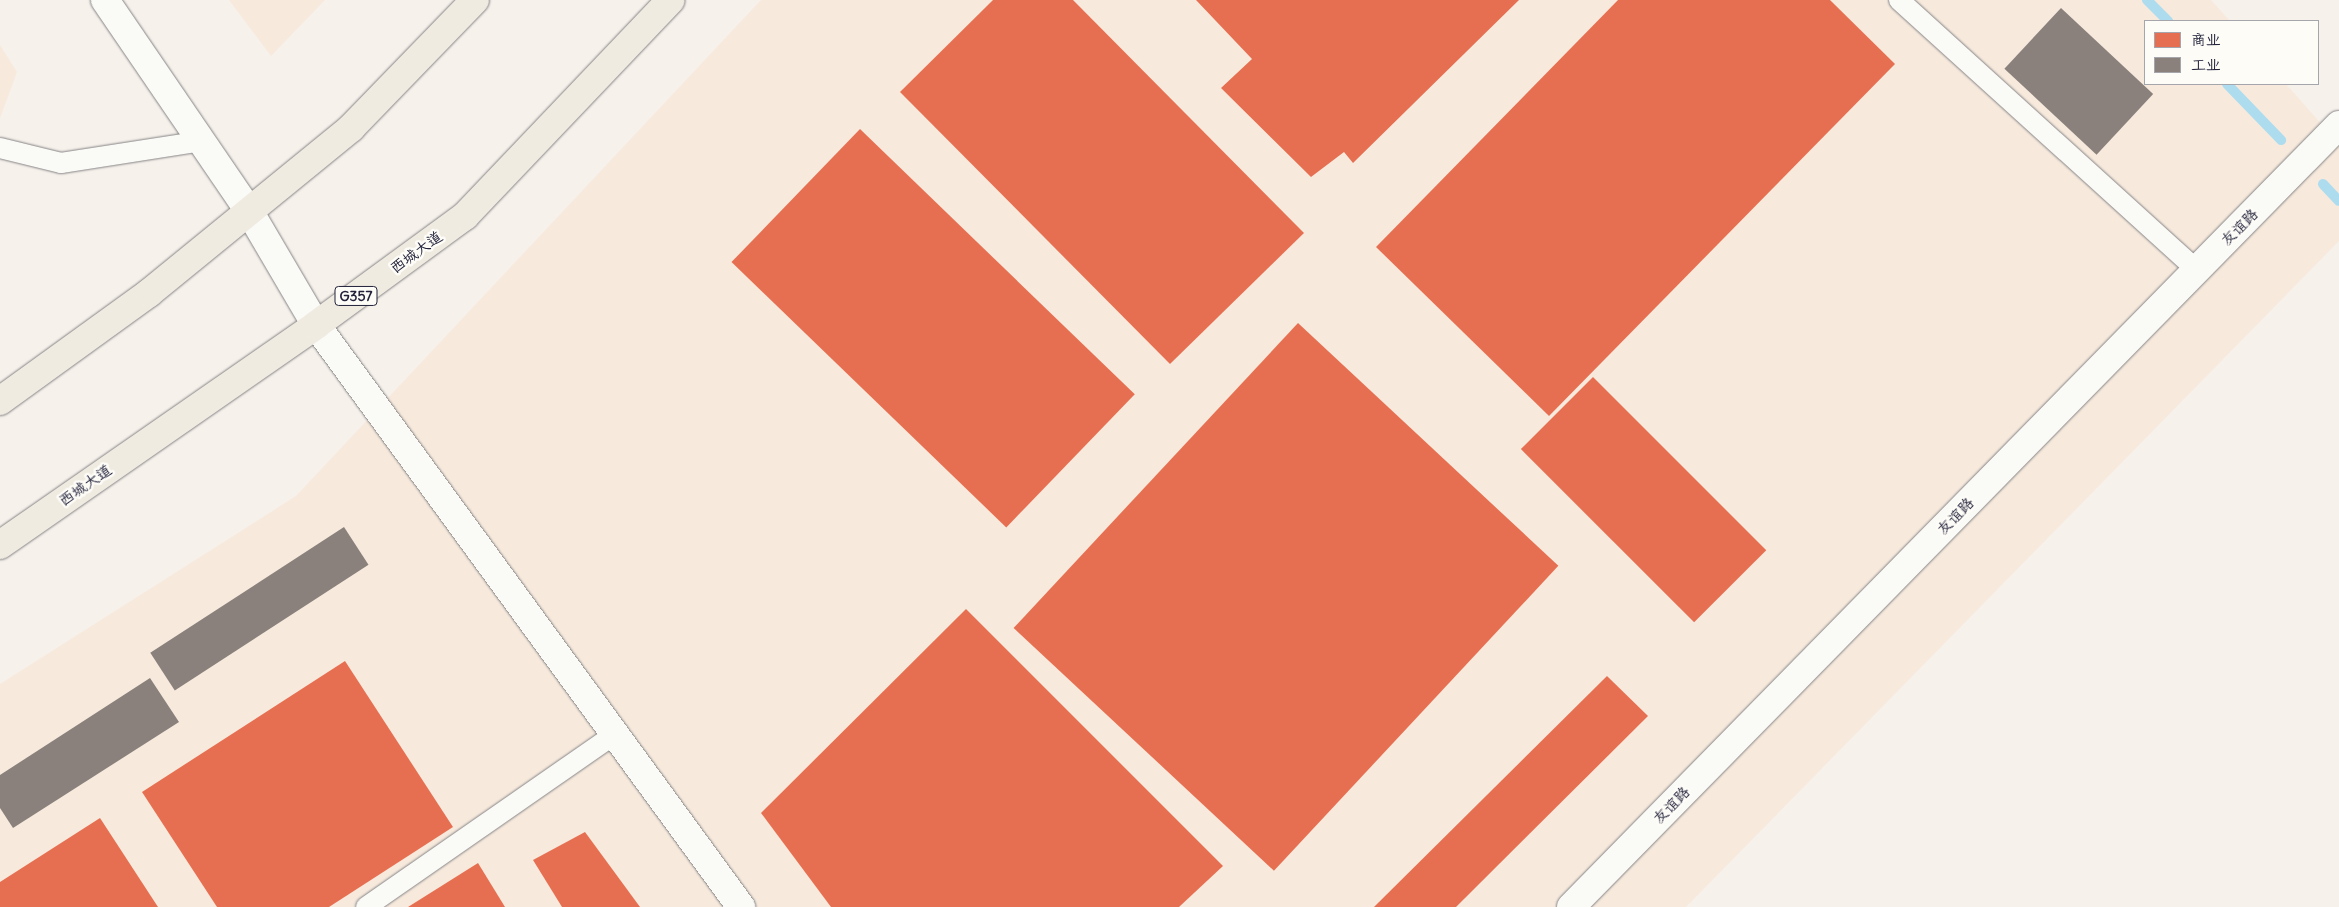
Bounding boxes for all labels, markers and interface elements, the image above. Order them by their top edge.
legend [2144,20,2319,85]
text: 商业 [2191,30,2221,49]
text: 工业 [2191,55,2221,74]
street label: 友谊路 [2217,205,2261,249]
street label: 西城大道 [386,227,446,277]
road number: G357 [334,284,378,308]
street label: 西城大道 [55,460,115,510]
street label: 友谊路 [1933,494,1977,538]
street label: 友谊路 [1649,783,1693,827]

